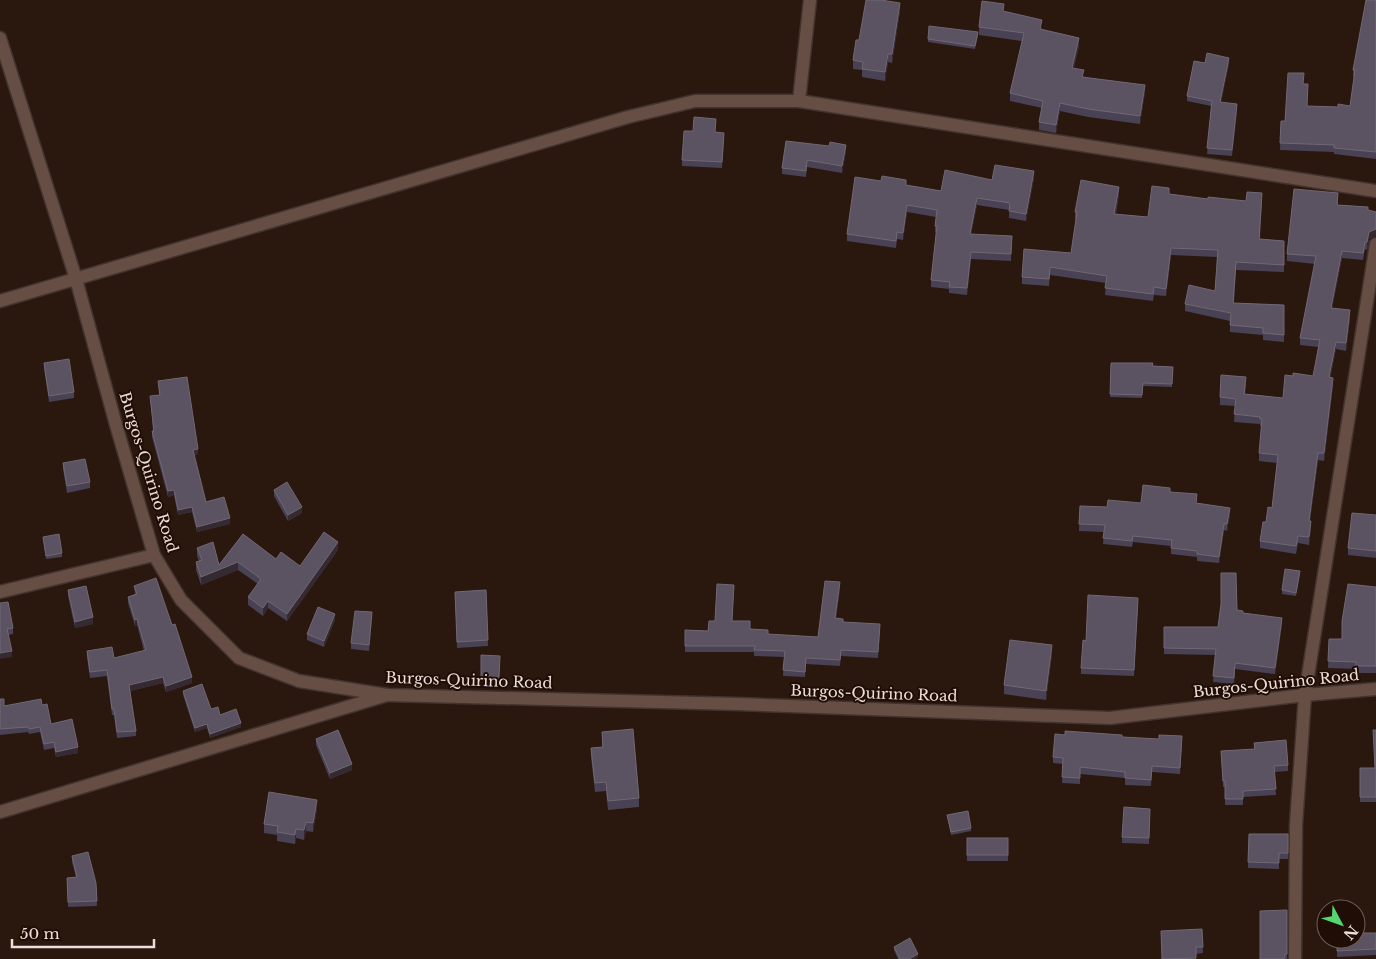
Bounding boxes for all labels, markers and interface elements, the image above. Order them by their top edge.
street label: Burgos-Quirino Road [115,389,183,555]
street label: Burgos-Quirino Road [1192,665,1360,701]
street label: Burgos-Quirino Road [385,668,553,692]
street label: Burgos-Quirino Road [790,681,958,705]
north arrow [1316,899,1366,949]
scale bar [12,916,155,948]
text: N [1340,922,1362,943]
text: 50 m [20,924,60,943]

